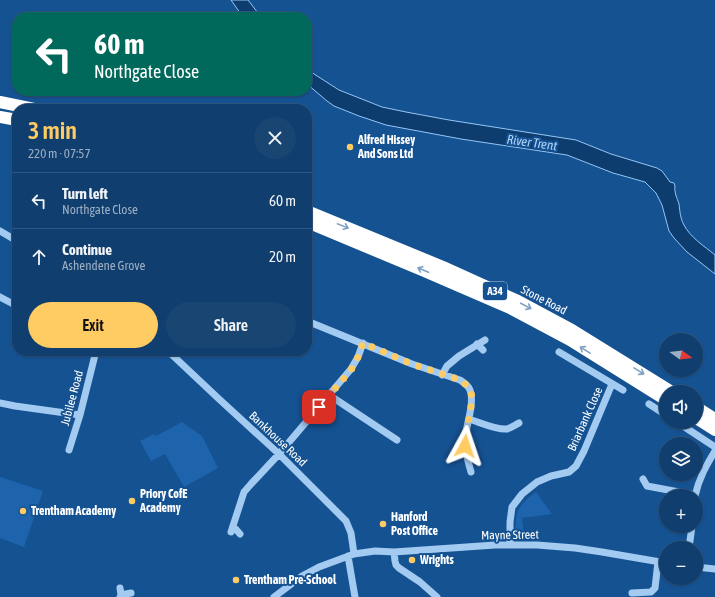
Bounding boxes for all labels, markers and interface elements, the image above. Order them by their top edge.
icon: left [28,28,80,80]
text: 60 m [94,28,144,60]
text: Northgate Close [94,61,199,82]
text: 3 min [28,117,77,144]
button: close [254,117,296,159]
water label: River Trent [506,132,558,153]
place label: Alfred Hissey And Sons Ltd [357,133,415,161]
marker: Alfred Hissey And Sons Ltd [345,142,355,152]
text: 220 m · 07:57 [28,146,91,161]
text: Turn left [62,185,108,202]
icon: left [28,190,50,212]
text: 60 m [269,192,296,209]
text: Northgate Close [62,202,138,217]
one-way arrow [337,223,349,230]
text: Continue [62,241,112,258]
icon: ahead [28,246,50,268]
text: 20 m [269,248,296,265]
text: Ashendene Grove [62,258,145,273]
one-way arrow [417,266,429,273]
road number: A34 [483,282,507,300]
street label: Stone Road [519,282,569,318]
button: Exit [28,302,158,348]
button: Share [166,302,296,348]
one-way arrow [520,303,532,310]
north arrow [659,333,703,377]
map controls [659,333,703,585]
one-way arrow [579,345,591,353]
one-way arrow [633,368,645,376]
street label: Jubilee Road [58,369,86,427]
street label: Briarbank Close [565,385,605,453]
button: sound [659,385,703,429]
pin [302,390,336,424]
icon: arrive [308,396,330,418]
street label: Bankhouse Road [246,409,310,469]
position arrow [444,425,486,467]
button: layers [659,437,703,481]
place label: Priory CofE Academy [139,487,187,515]
button: + [659,489,703,533]
marker: Priory CofE Academy [127,496,137,506]
place label: Trentham Academy [31,504,116,518]
marker: Trentham Academy [18,506,28,516]
place label: Hanford Post Office [391,510,438,538]
marker: Hanford Post Office [378,519,388,529]
street label: Mayne Street [481,527,540,543]
button: − [659,541,703,585]
place label: Wrights [419,553,454,567]
marker: Wrights [407,555,417,565]
place label: Trentham Pre-School [244,573,337,587]
marker: Trentham Pre-School [231,575,241,585]

